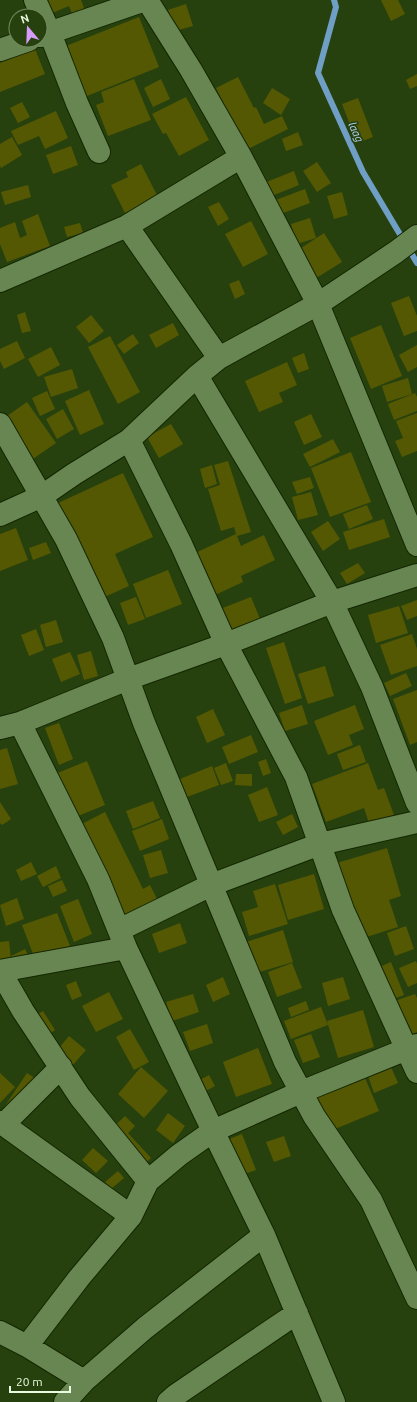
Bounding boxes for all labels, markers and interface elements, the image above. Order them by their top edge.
north arrow [8,8,48,48]
text: N [19,12,31,26]
water label: laag [346,120,366,144]
scale bar [10,1368,70,1394]
text: 20 m [16,1375,43,1388]

